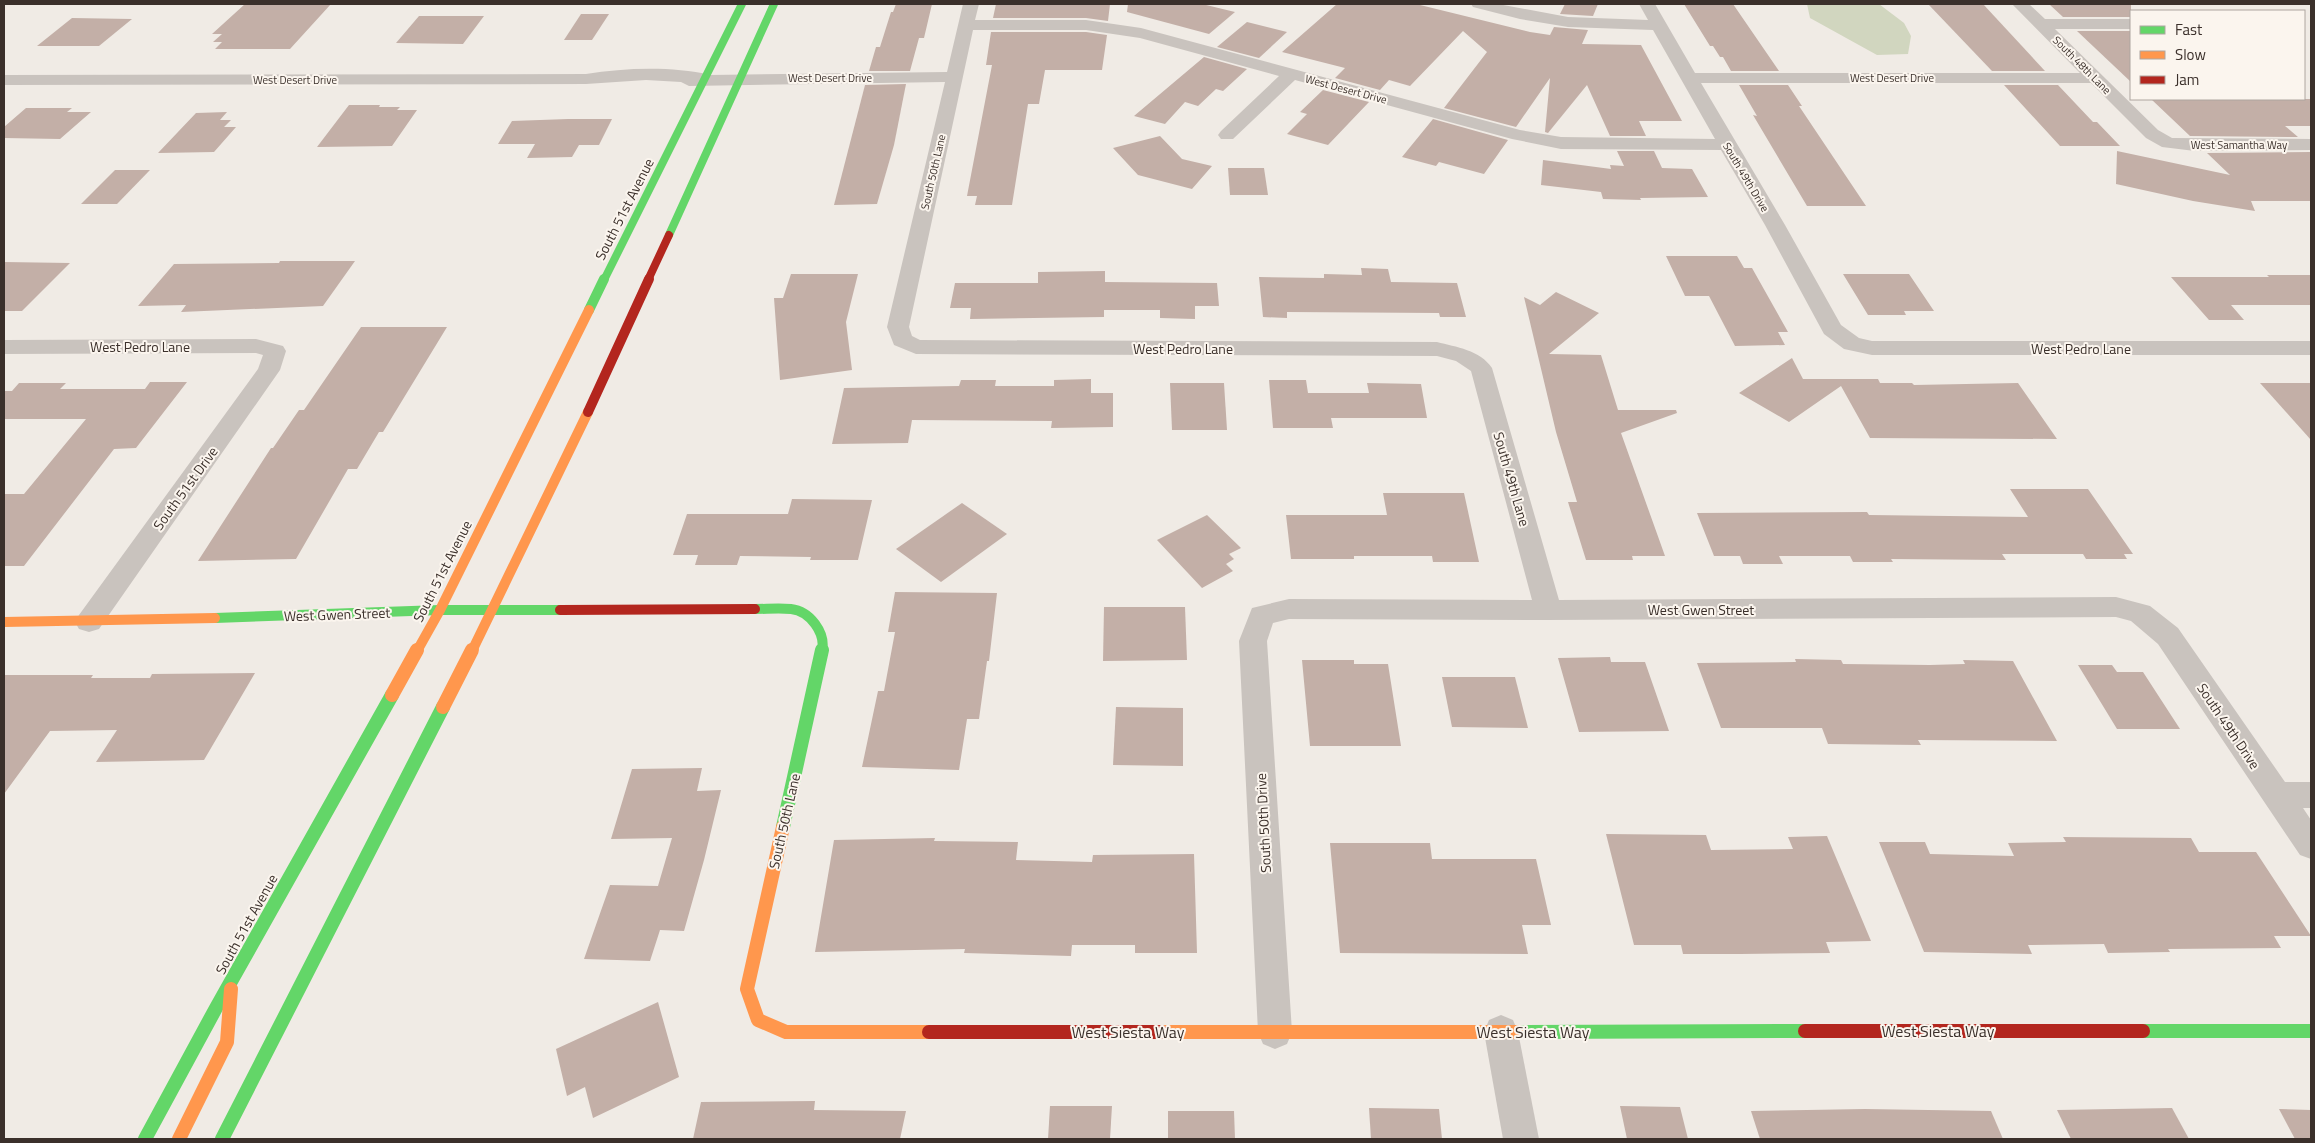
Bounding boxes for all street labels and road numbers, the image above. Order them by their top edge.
street label: South 48th Lane [2049,32,2115,98]
street label: West Desert Drive [788,70,872,86]
street label: West Desert Drive [1303,70,1389,108]
street label: West Desert Drive [1850,70,1934,86]
street label: West Desert Drive [253,72,337,88]
street label: South 50th Lane [917,132,950,211]
street label: West Samantha Way [2191,137,2288,153]
street label: South 49th Drive [1719,139,1773,215]
street label: South 51st Avenue [589,154,659,264]
street label: West Pedro Lane [90,336,190,357]
street label: West Pedro Lane [1133,338,1233,359]
street label: West Pedro Lane [2031,338,2131,359]
street label: South 49th Lane [1488,429,1536,529]
street label: South 51st Drive [147,442,223,534]
street label: South 51st Avenue [407,516,477,626]
street label: West Gwen Street [1648,599,1754,620]
street label: West Gwen Street [283,602,391,626]
street label: South 49th Drive [2192,679,2266,773]
street label: South 50th Lane [763,771,805,871]
street label: South 50th Drive [1250,773,1276,873]
street label: South 51st Avenue [210,870,282,978]
street label: West Siesta Way [1882,1019,1995,1043]
street label: West Siesta Way [1072,1020,1185,1044]
street label: West Siesta Way [1477,1020,1590,1044]

